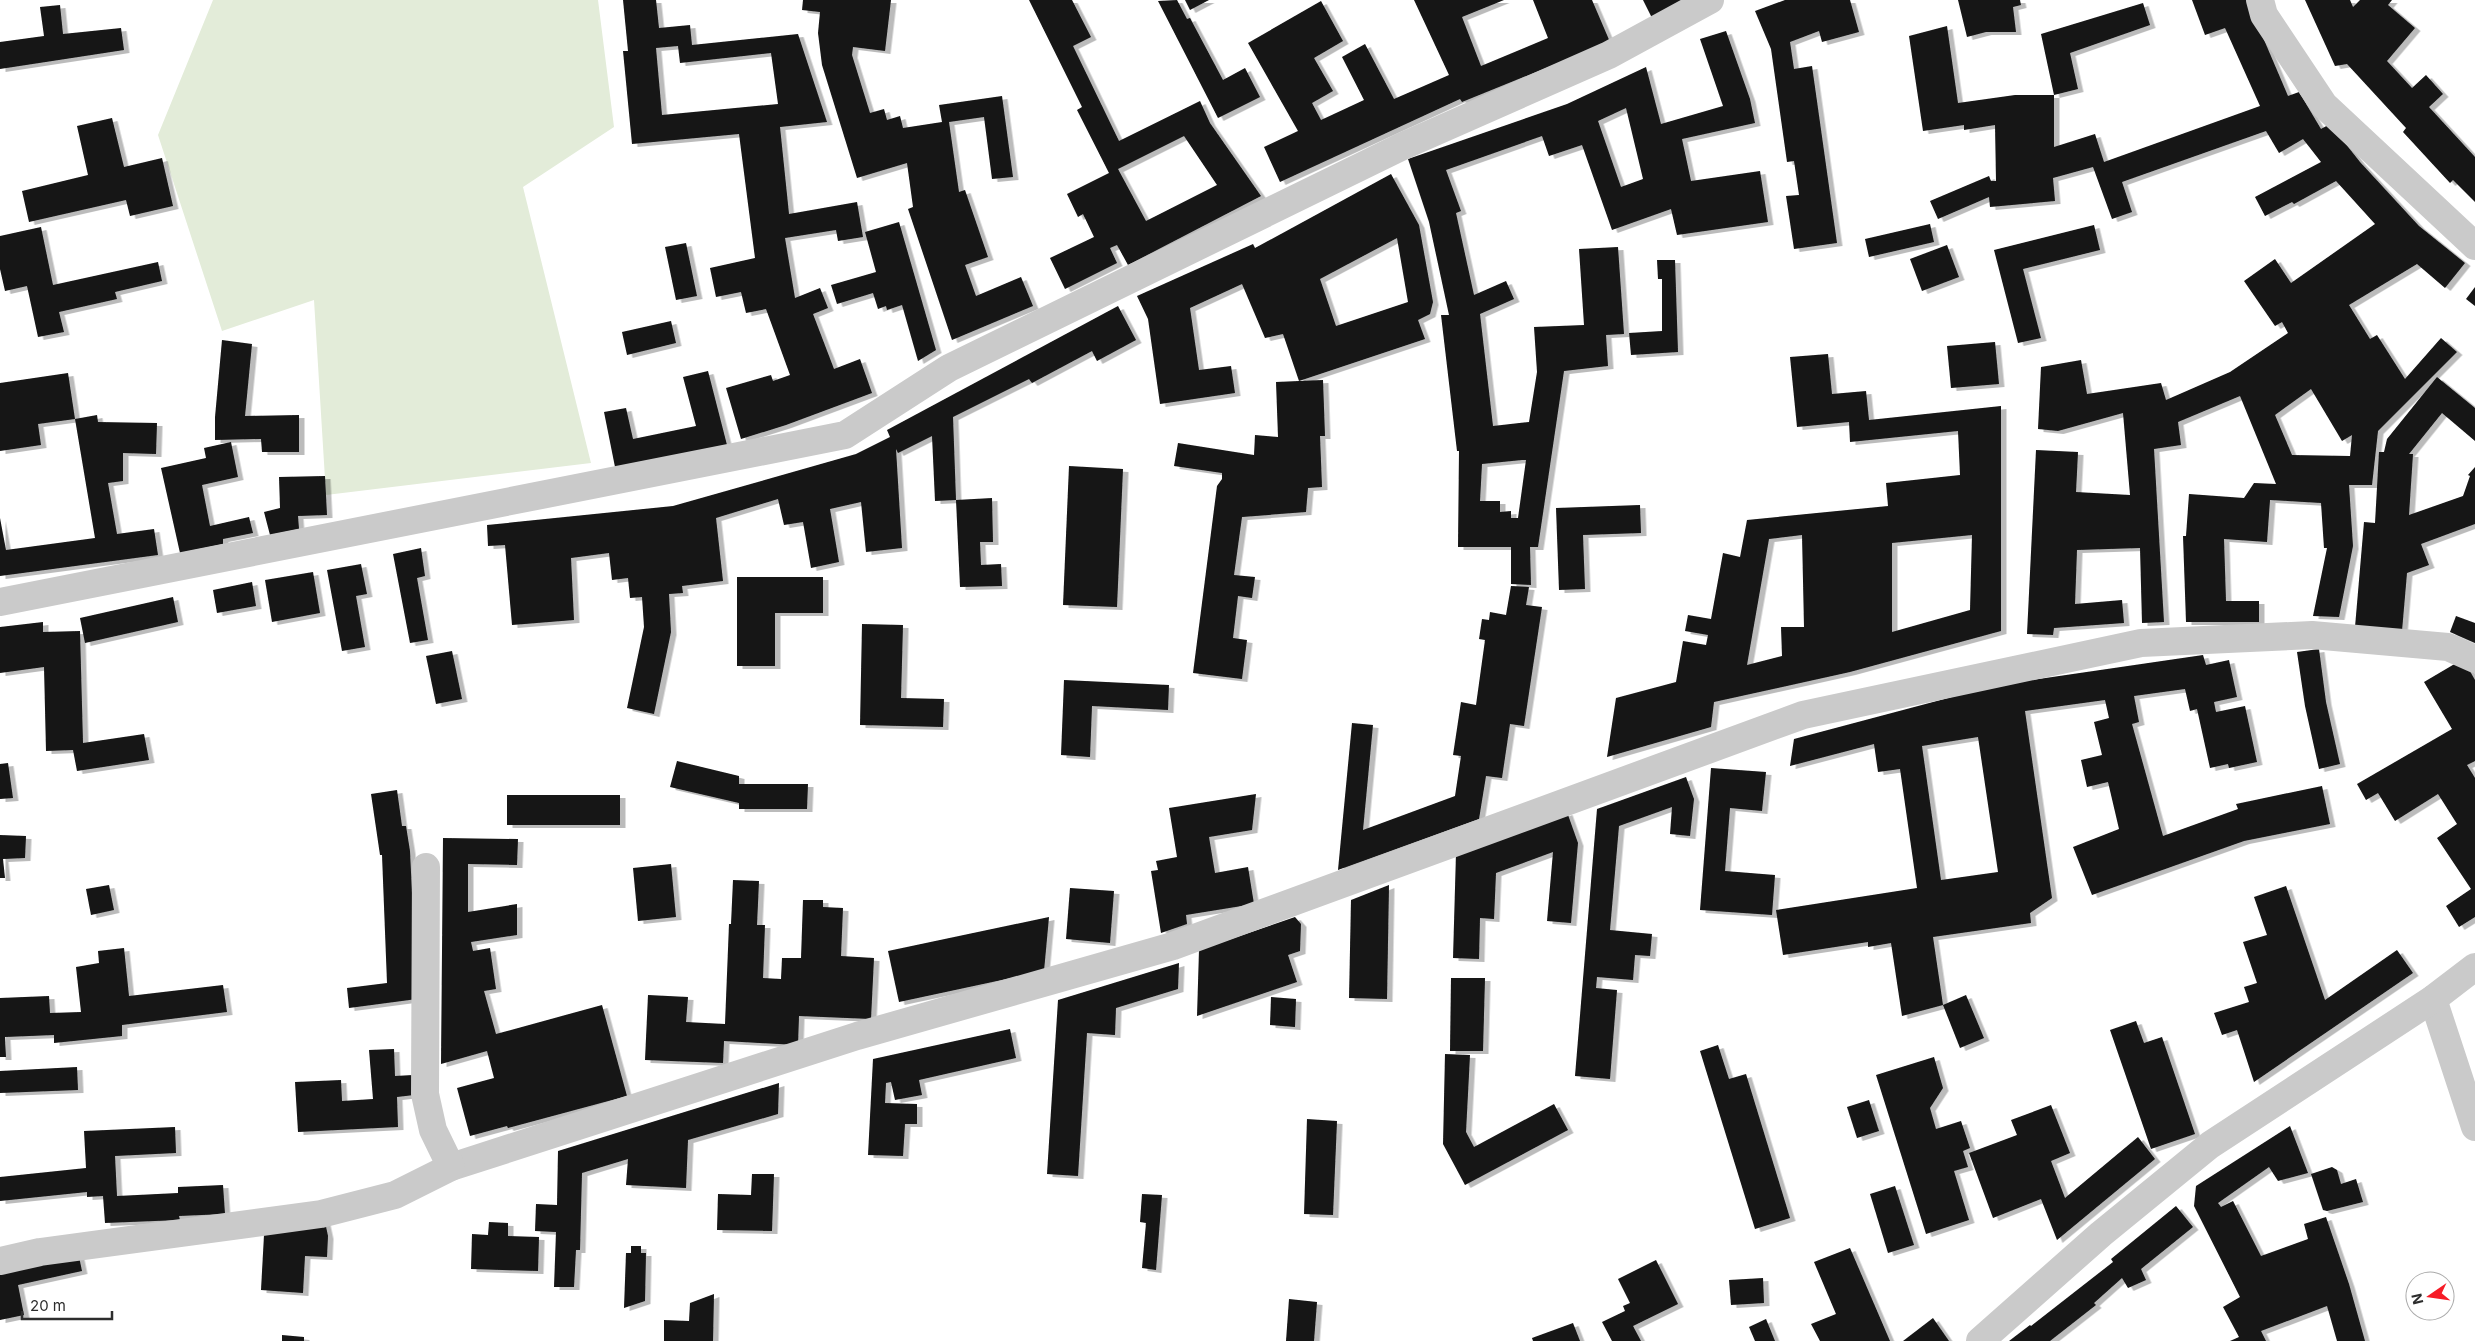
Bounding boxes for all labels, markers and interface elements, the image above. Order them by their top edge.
north arrow [2405,1271,2455,1321]
scale bar [22,1288,112,1320]
text: N [2407,1292,2426,1306]
text: 20 m [30,1296,66,1315]

